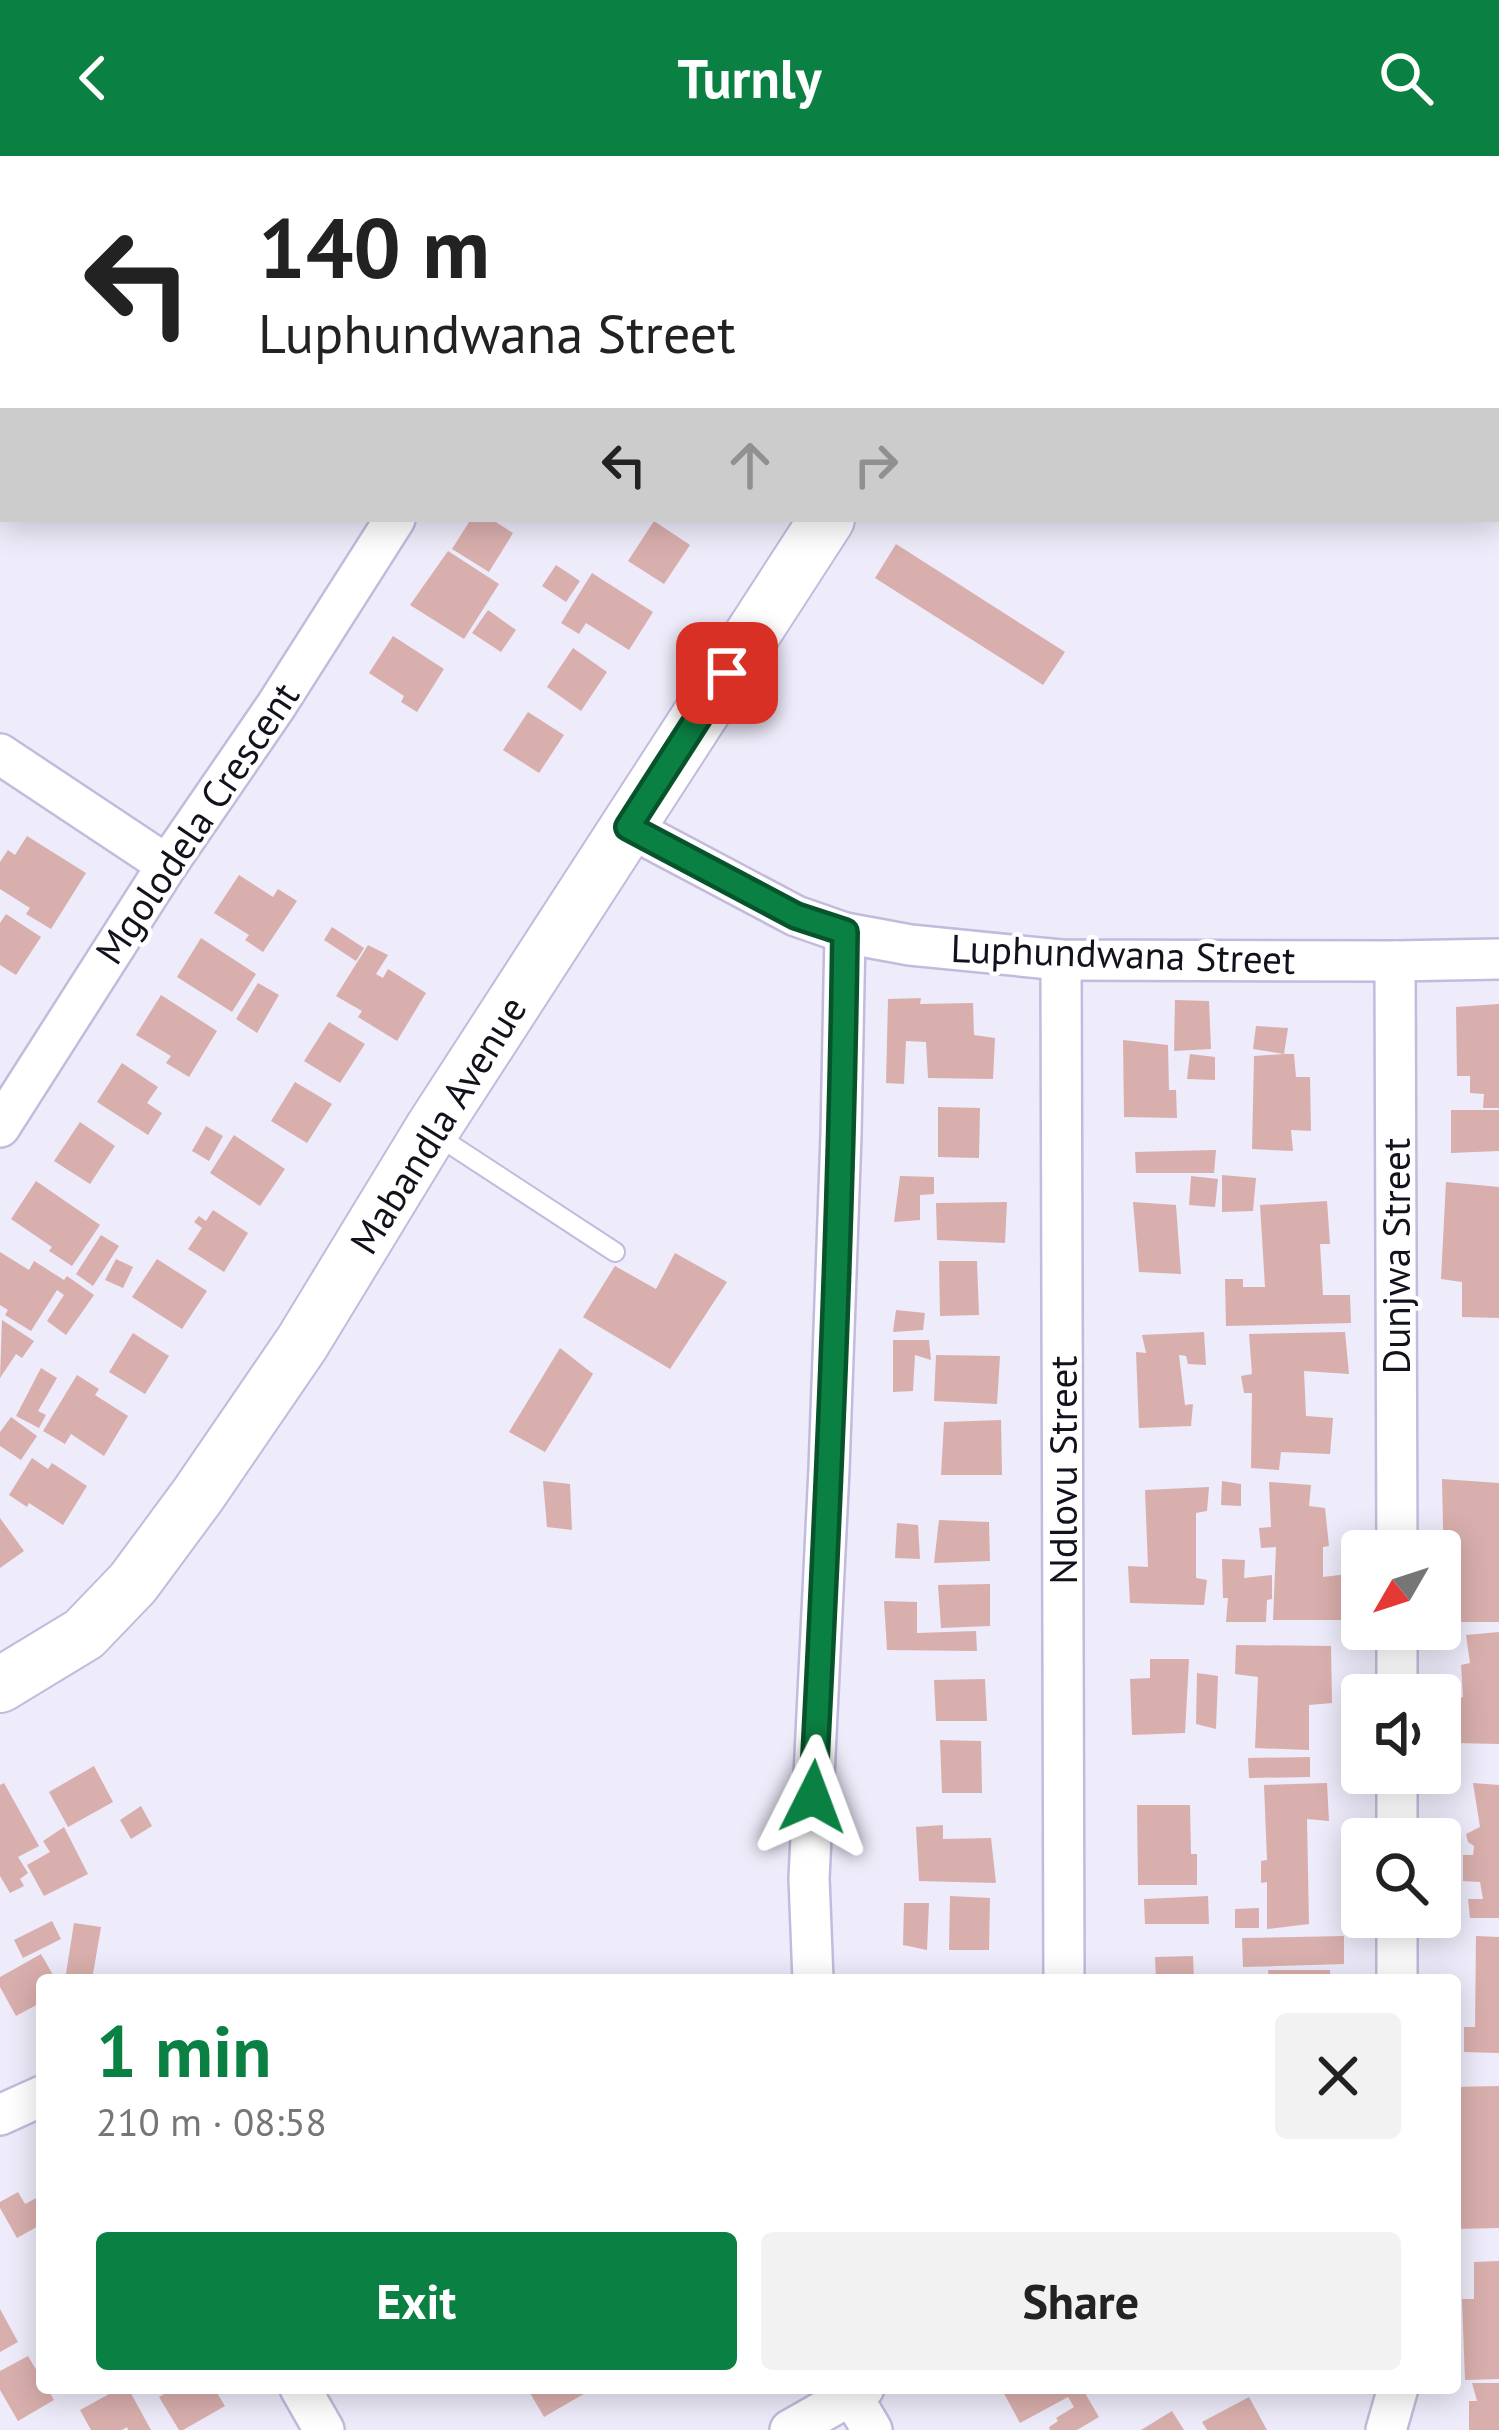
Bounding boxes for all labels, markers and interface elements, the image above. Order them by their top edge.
text: Turnly [677,43,822,113]
icon: back [60,45,126,111]
icon: search [1373,45,1439,111]
text: 140 m [258,192,490,301]
icon: left [60,204,216,360]
text: Luphundwana Street [258,298,736,368]
icon: left [591,432,657,498]
icon: ahead [717,432,783,498]
icon: right [843,432,909,498]
pin [676,622,778,724]
icon: arrive [694,640,760,706]
street label: Mgolodela Crescent [83,672,310,973]
street label: Luphundwana Street [950,922,1296,985]
street label: Mabandla Avenue [338,986,537,1263]
street label: Dunjwa Street [1370,1138,1421,1374]
street label: Ndlovu Street [1037,1356,1088,1584]
north arrow [1341,1530,1461,1650]
map controls [1341,1530,1461,1938]
button: sound [1341,1674,1461,1794]
position arrow [750,1734,876,1860]
button: search [1341,1818,1461,1938]
text: 1 min [96,2004,272,2097]
button: close [1275,2013,1401,2139]
text: 210 m · 08:58 [96,2096,327,2147]
button: Exit [96,2232,737,2370]
button: Share [761,2232,1401,2370]

